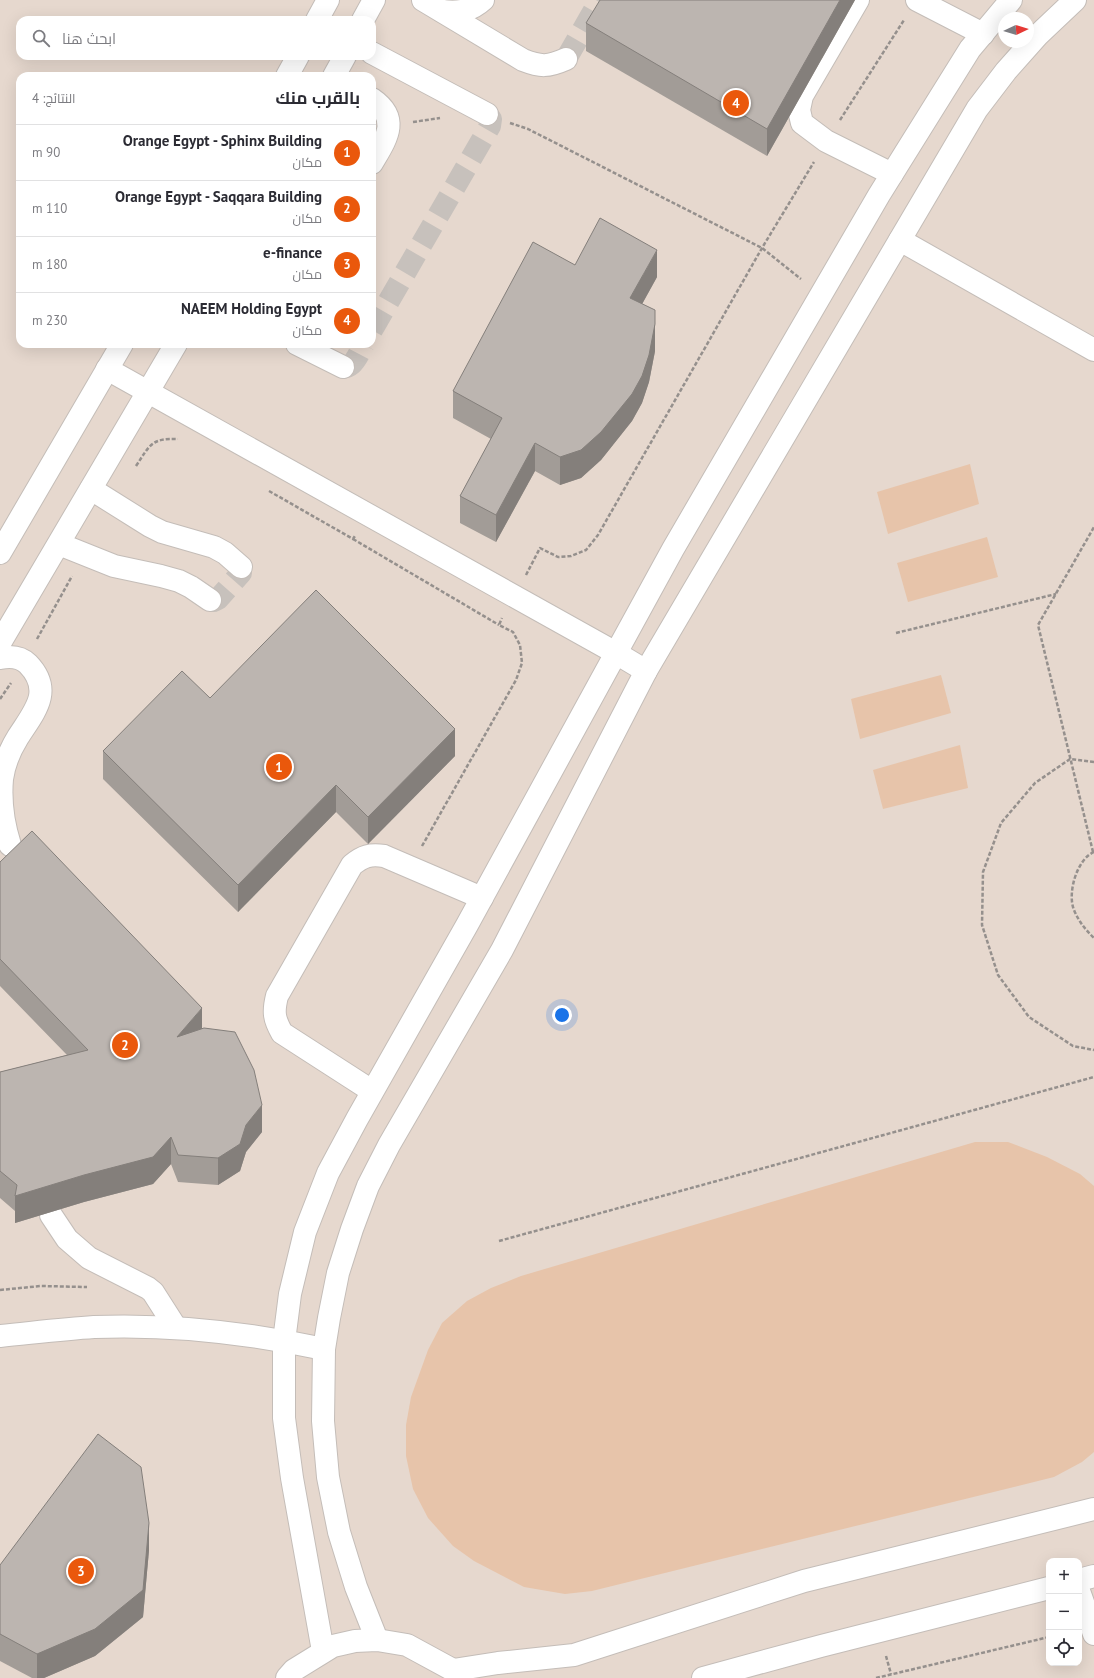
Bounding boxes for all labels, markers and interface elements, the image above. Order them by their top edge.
north arrow [998,12,1034,48]
search box [16,16,376,60]
icon: search [30,27,52,49]
text: ابحث هنا [62,29,116,48]
text: بالقرب منك [276,87,360,109]
pin: 4 [723,88,749,118]
text: النتائج: 4 [32,90,76,107]
text: Orange Egypt - Sphinx Building [123,131,322,150]
text: 90 m [32,144,60,161]
text: 1 [343,144,351,161]
text: مكان [293,154,322,171]
text: Orange Egypt - Saqqara Building [115,187,322,206]
text: 110 m [32,200,67,217]
text: 2 [343,200,351,217]
text: مكان [293,210,322,227]
text: e-finance [263,243,322,262]
text: 180 m [32,256,67,273]
text: 3 [343,256,351,273]
text: مكان [293,266,322,283]
text: NAEEM Holding Egypt [181,299,322,318]
text: 230 m [32,312,67,329]
text: 4 [343,312,351,329]
text: مكان [293,322,322,339]
pin: 1 [266,752,292,782]
your location [552,1005,572,1025]
pin: 2 [112,1030,138,1060]
pin: 3 [68,1556,94,1586]
map controls [1046,1558,1082,1666]
button: + [1046,1558,1082,1594]
button: − [1046,1594,1082,1630]
button: locate [1046,1630,1082,1666]

